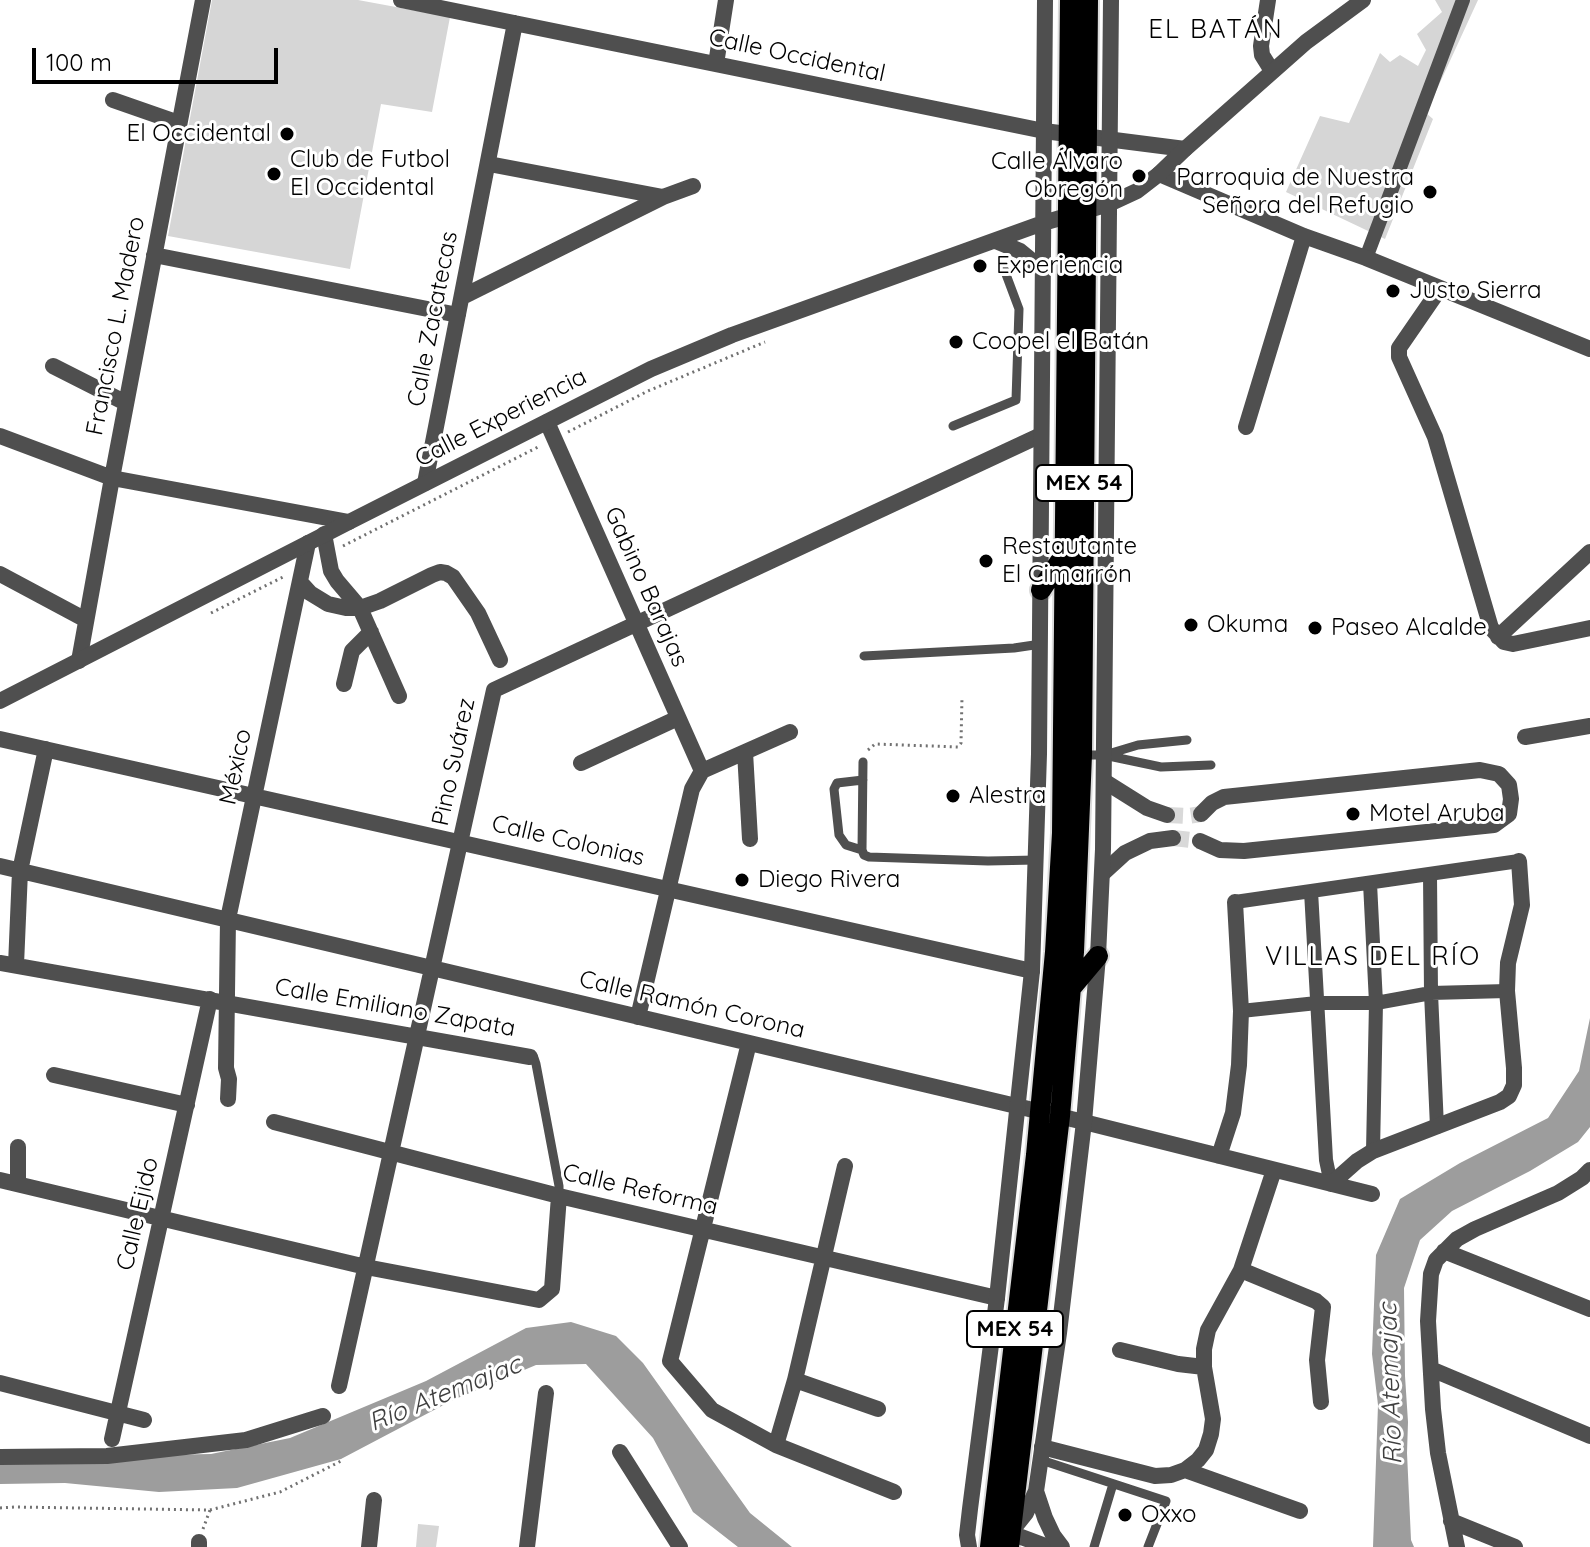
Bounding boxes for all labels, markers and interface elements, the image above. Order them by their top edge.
district label: EL BATÁN [1148,14,1284,46]
street label: Calle Occidental [706,23,888,89]
scale bar [36,32,282,82]
text: 100 m [46,47,112,77]
place label: El Occidental [127,120,271,148]
marker: El Occidental [278,125,296,143]
place label: Club de Futbol El Occidental [290,146,450,202]
place label: Calle Álvaro Obregón [991,148,1123,204]
place label: Parroquia de Nuestra Señora del Refugio [1176,164,1414,220]
marker: Club de Futbol El Occidental [265,165,283,183]
marker: Calle Álvaro Obregón [1130,167,1148,185]
marker: Parroquia de Nuestra Señora del Refugio [1421,183,1439,201]
street label: Francisco L. Madero [81,214,151,438]
street label: Calle Zacatecas [402,229,464,409]
place label: Experiencia [996,252,1123,280]
marker: Experiencia [971,257,989,275]
place label: Justo Sierra [1409,277,1542,305]
marker: Justo Sierra [1384,282,1402,300]
place label: Coopel el Batán [972,328,1149,356]
marker: Coopel el Batán [947,333,965,351]
street label: Calle Experiencia [411,362,591,474]
road number: MEX 54 [1036,465,1132,501]
street label: Gabino Barajas [598,503,694,671]
place label: Restautante El Cimarrón [1002,533,1137,589]
marker: Restautante El Cimarrón [977,552,995,570]
place label: Okuma [1207,611,1288,639]
place label: Paseo Alcalde [1331,614,1487,642]
marker: Okuma [1182,616,1200,634]
marker: Paseo Alcalde [1306,619,1324,637]
street label: Pino Suárez [426,696,482,828]
street label: México [214,726,258,808]
place label: Alestra [969,782,1046,810]
marker: Alestra [944,787,962,805]
place label: Motel Aruba [1369,800,1505,828]
marker: Motel Aruba [1344,805,1362,823]
street label: Calle Colonias [489,809,647,873]
place label: Diego Rivera [758,866,900,894]
marker: Diego Rivera [733,871,751,889]
district label: VILLAS DEL RÍO [1265,941,1481,973]
street label: Calle Ramón Corona [576,965,808,1045]
street label: Calle Emiliano Zapata [273,973,517,1043]
street label: Calle Ejido [111,1155,165,1273]
street label: Calle Reforma [560,1158,720,1222]
water label: Río Atemajac [1373,1303,1409,1465]
road number: MEX 54 [967,1311,1063,1347]
water label: Río Atemajac [364,1349,526,1439]
place label: Oxxo [1141,1501,1197,1529]
marker: Oxxo [1116,1506,1134,1524]

